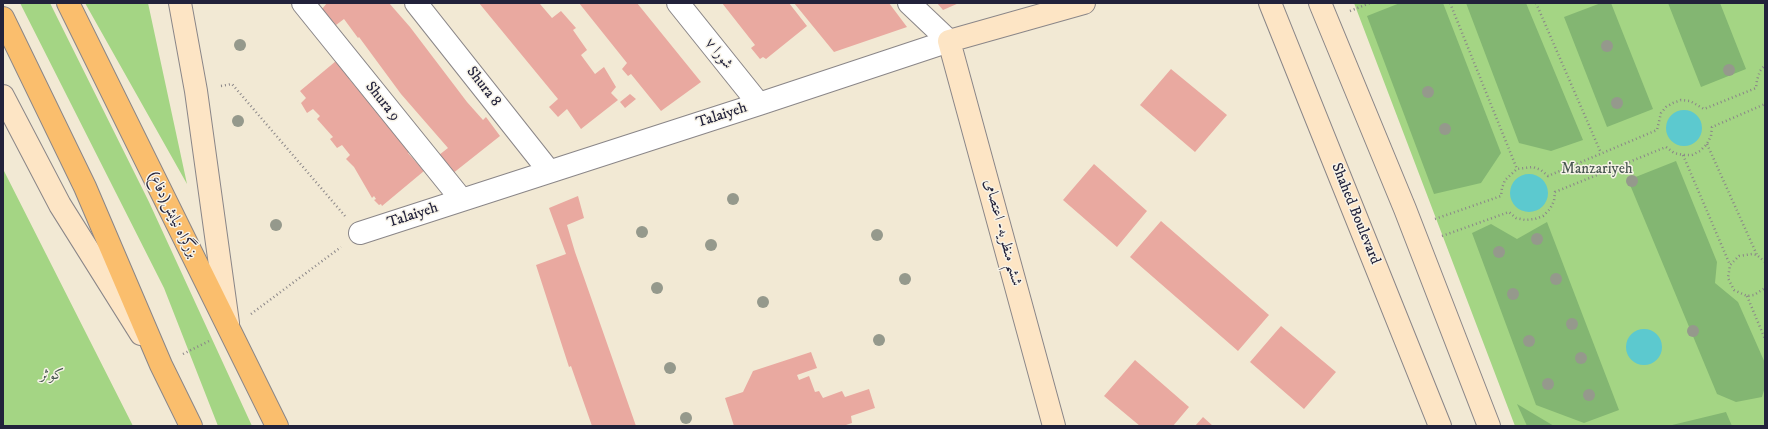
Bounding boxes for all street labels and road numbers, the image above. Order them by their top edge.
street label: شورا ۷ [700,35,736,73]
street label: Shura 8 [462,64,504,110]
street label: Shura 9 [361,79,403,125]
street label: Talaiyeh [694,99,750,133]
street label: Shahed Boulevard [1327,161,1383,267]
street label: بزرگراه نیایش(دفاع) [143,169,201,261]
street label: ششم منظریه- اعتصامی [979,178,1025,288]
street label: Talaiyeh [385,199,441,233]

